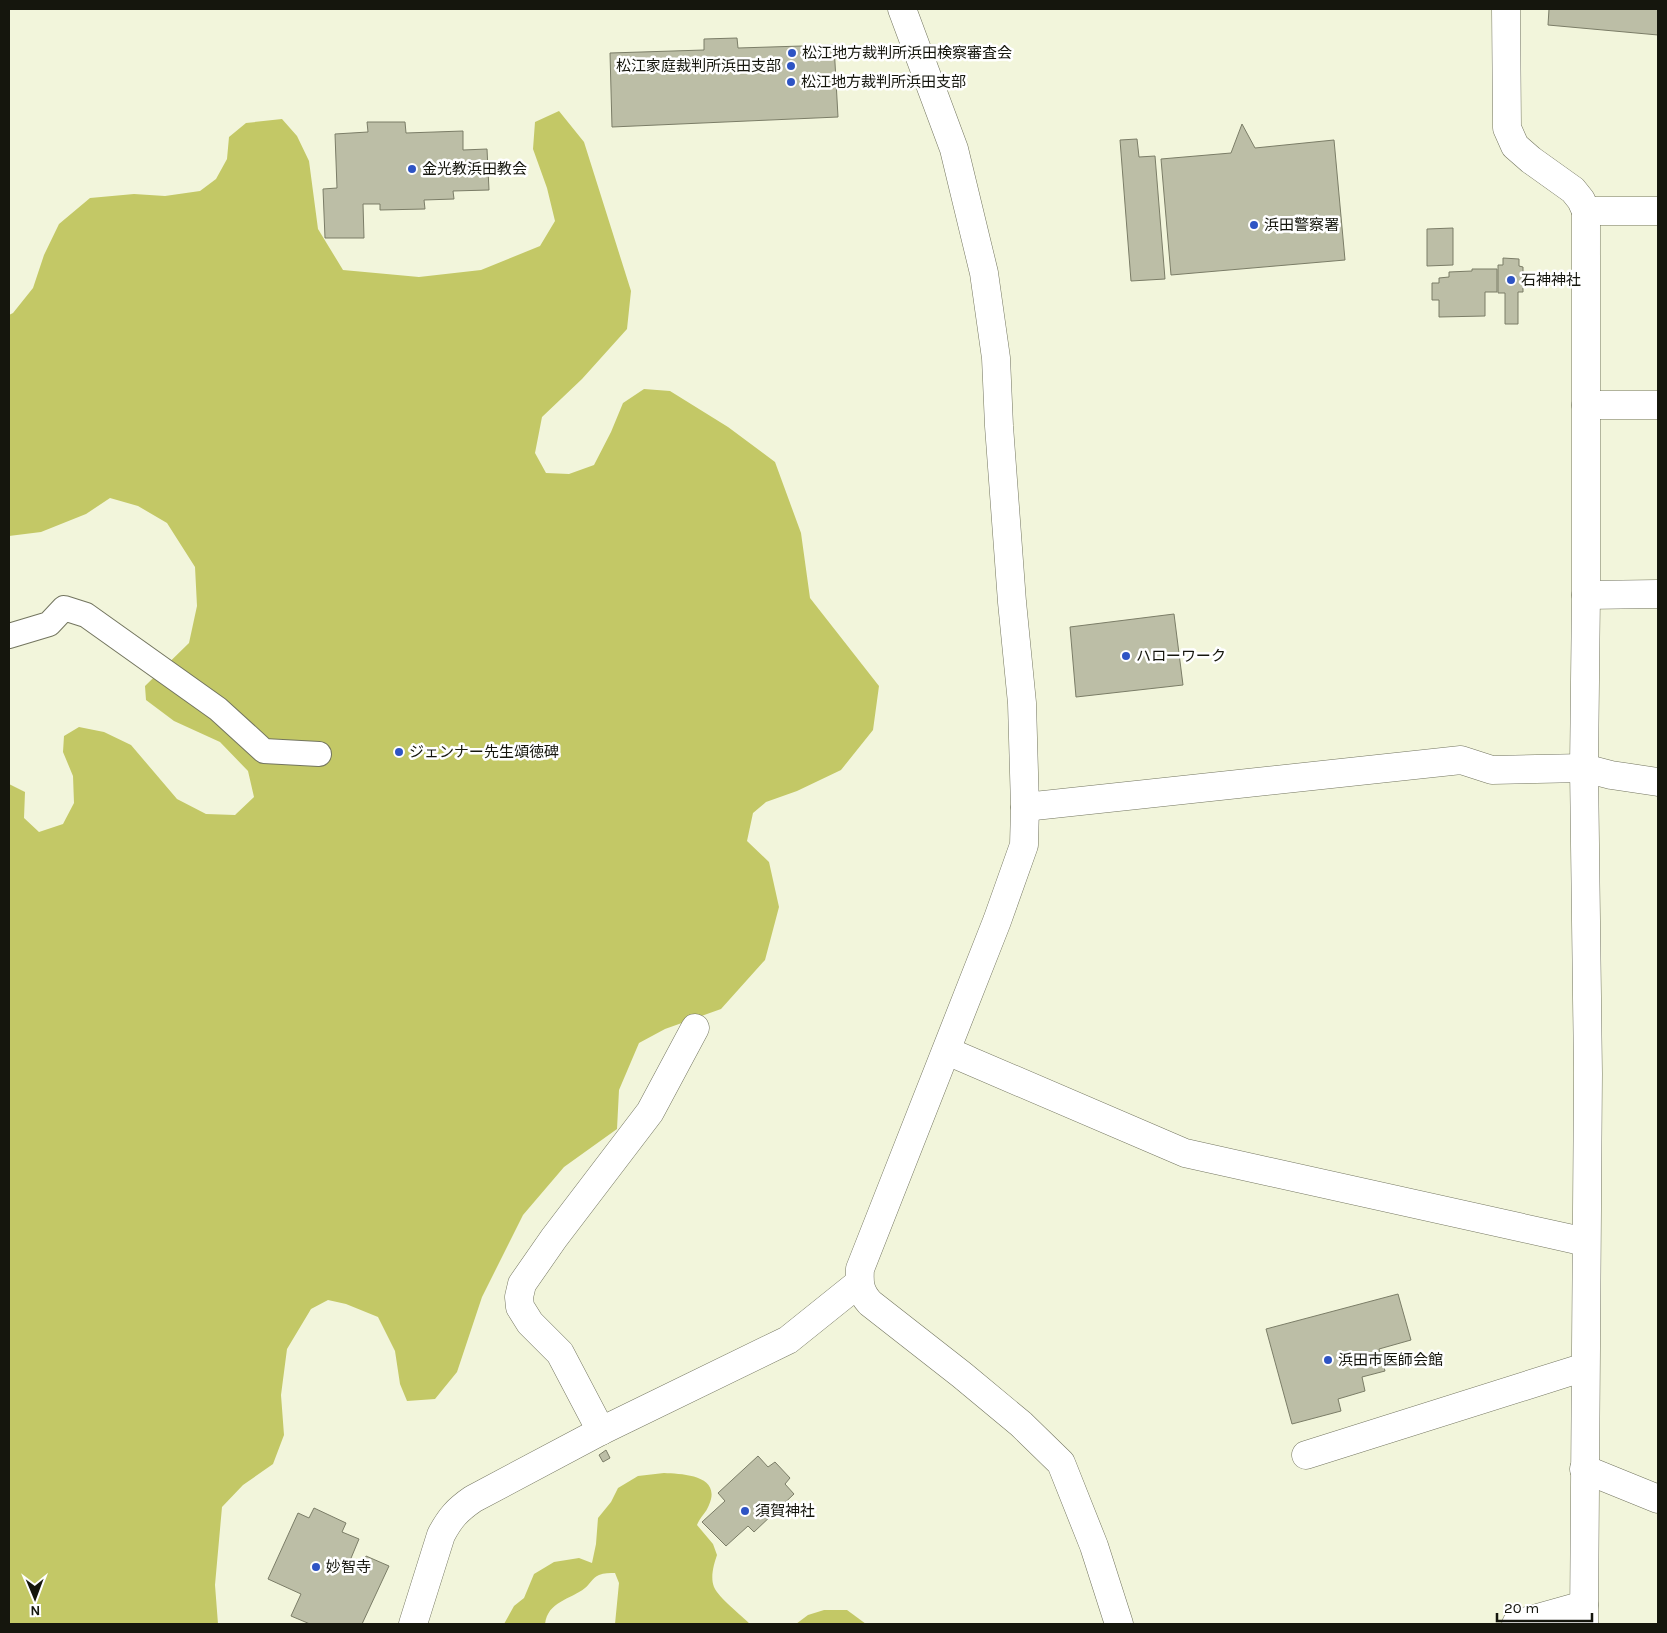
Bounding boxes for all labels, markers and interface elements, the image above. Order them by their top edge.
place label: 松江地方裁判所浜田検察審査会 [802,44,1012,62]
marker: 松江地方裁判所浜田検察審査会 [786,47,798,59]
place label: 松江家庭裁判所浜田支部 [616,57,781,75]
marker: 松江家庭裁判所浜田支部 [785,60,797,72]
place label: 松江地方裁判所浜田支部 [801,73,966,91]
marker: 松江地方裁判所浜田支部 [785,76,797,88]
place label: 金光教浜田教会 [422,160,527,178]
marker: 金光教浜田教会 [406,163,418,175]
place label: 浜田警察署 [1264,216,1339,234]
marker: 浜田警察署 [1248,219,1260,231]
place label: 石神神社 [1521,271,1581,289]
marker: 石神神社 [1505,274,1517,286]
place label: ハローワーク [1136,647,1226,665]
marker: ハローワーク [1120,650,1132,662]
place label: ジェンナー先生頌徳碑 [409,743,559,761]
marker: ジェンナー先生頌徳碑 [393,746,405,758]
place label: 浜田市医師会館 [1338,1351,1443,1369]
marker: 浜田市医師会館 [1322,1354,1334,1366]
place label: 須賀神社 [755,1502,815,1520]
marker: 須賀神社 [739,1505,751,1517]
place label: 妙智寺 [326,1558,371,1576]
marker: 妙智寺 [310,1561,322,1573]
north arrow [10,1573,60,1623]
scale bar [1497,1590,1592,1622]
text: 20 m [1504,1599,1539,1617]
text: N [30,1602,40,1619]

